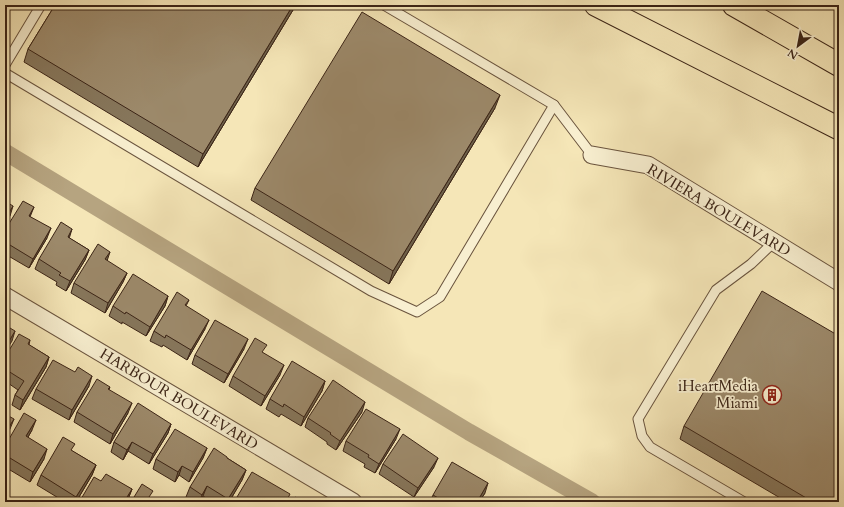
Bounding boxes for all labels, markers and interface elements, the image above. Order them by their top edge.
north arrow [778,26,818,66]
text: N [785,45,801,63]
street label: RIVIERA BOULEVARD [644,159,794,261]
street label: HARBOUR BOULEVARD [96,344,262,454]
place label: iHeartMedia Miami [678,376,759,413]
building icon: iHeartMedia Miami [761,384,783,406]

